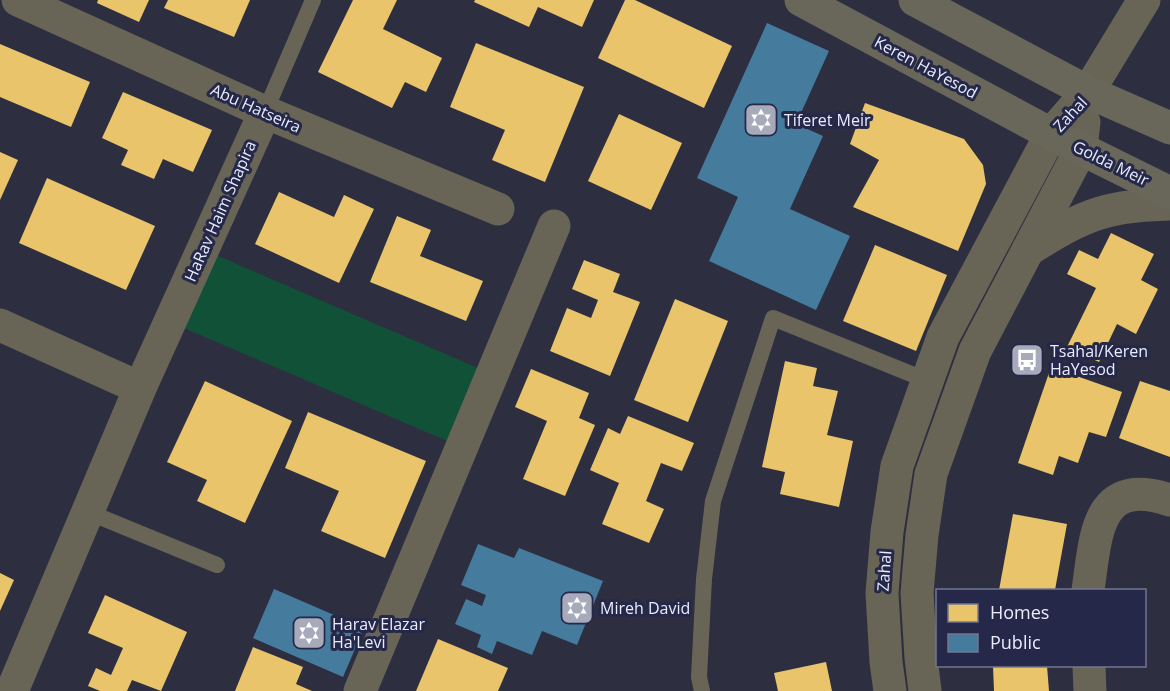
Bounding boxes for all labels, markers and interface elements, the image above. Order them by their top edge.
street label: Keren HaYesod [871,31,981,103]
street label: Abu Hatseira [208,78,304,138]
street label: Zahal [1048,92,1092,136]
synagogue icon: Tiferet Meir [743,102,779,138]
place label: Tiferet Meir [784,109,871,131]
street label: Golda Meir [1069,135,1153,191]
street label: HaRav Haim Shapira [179,137,261,285]
place label: Tsahal/Keren HaYesod [1050,340,1148,380]
bus stop icon: Tsahal/Keren HaYesod [1009,342,1045,378]
street label: Zahal [872,550,896,592]
legend [936,589,1146,667]
synagogue icon: Mireh David [559,590,595,626]
place label: Mireh David [600,597,690,619]
text: Homes [990,600,1049,624]
place label: Harav Elazar Ha'Levi [332,613,425,653]
synagogue icon: Harav Elazar Ha'Levi [291,615,327,651]
text: Public [990,630,1041,654]

